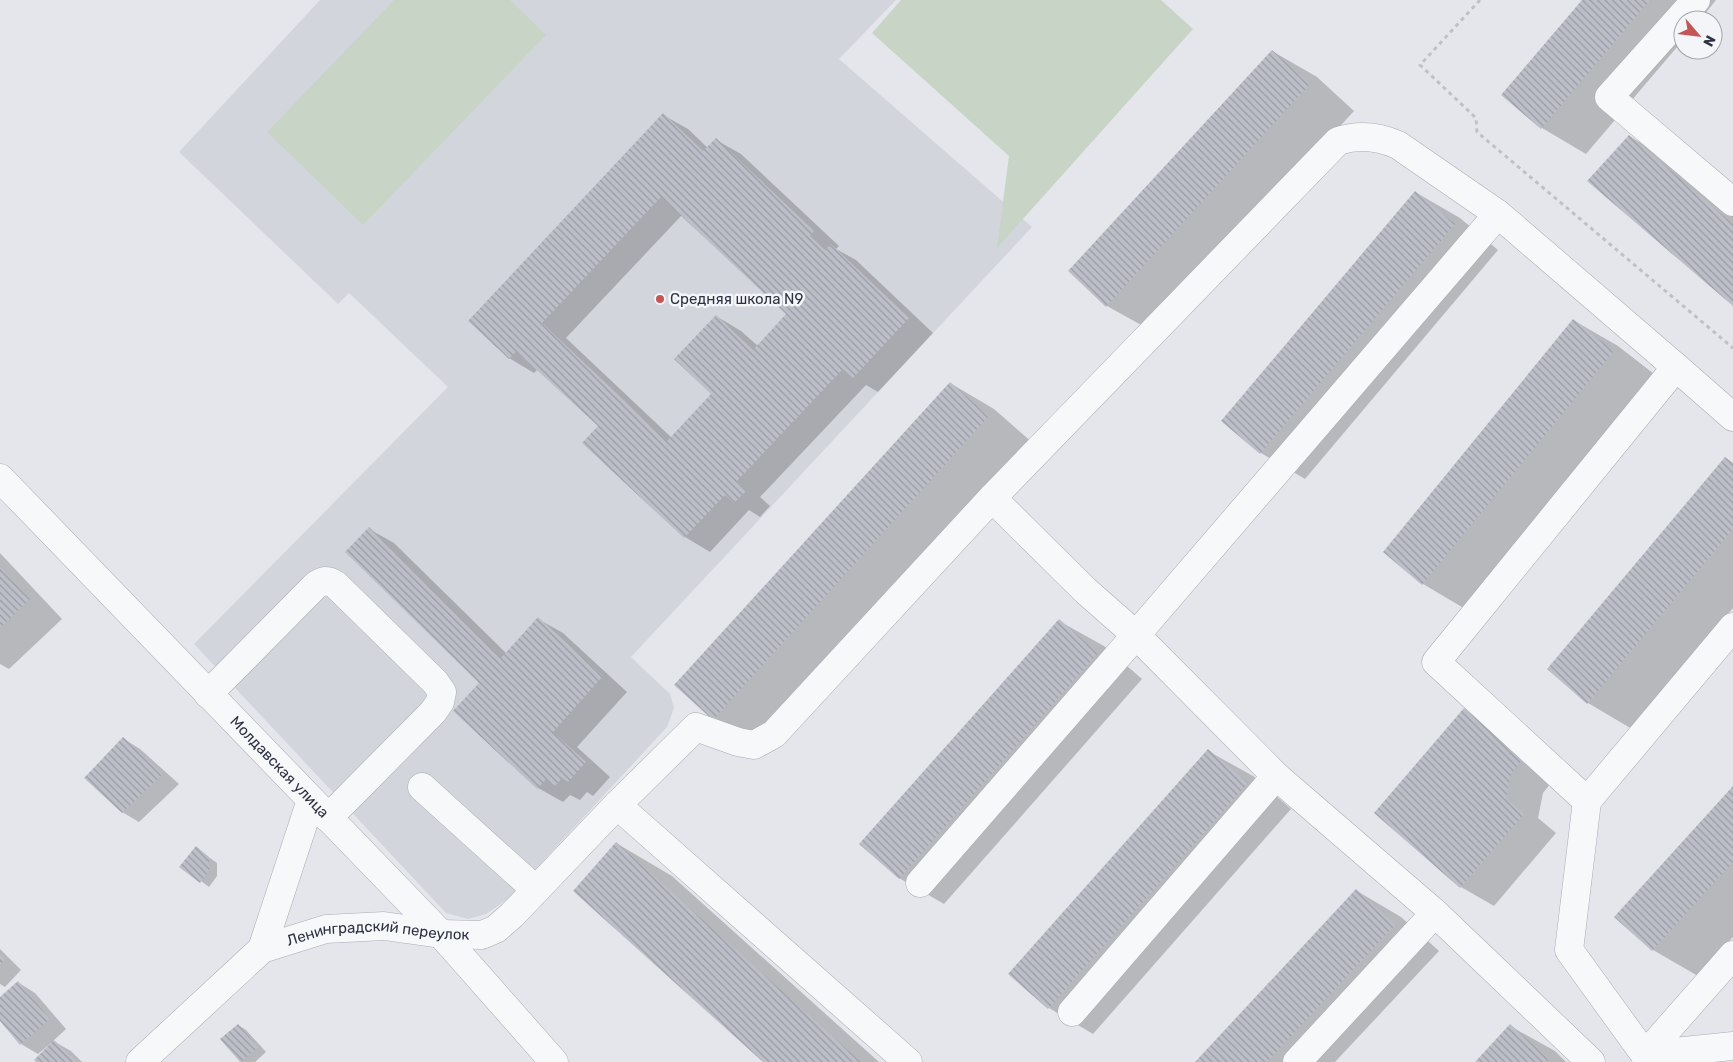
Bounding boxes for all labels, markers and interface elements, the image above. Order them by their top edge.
north arrow [1673,10,1723,60]
text: N [1699,32,1719,49]
place label: Средняя школа N9 [670,290,804,308]
marker: Средняя школа N9 [654,293,666,305]
street label: Молдавская улица [226,712,333,822]
street label: Ленинградский переулок [284,917,470,950]

